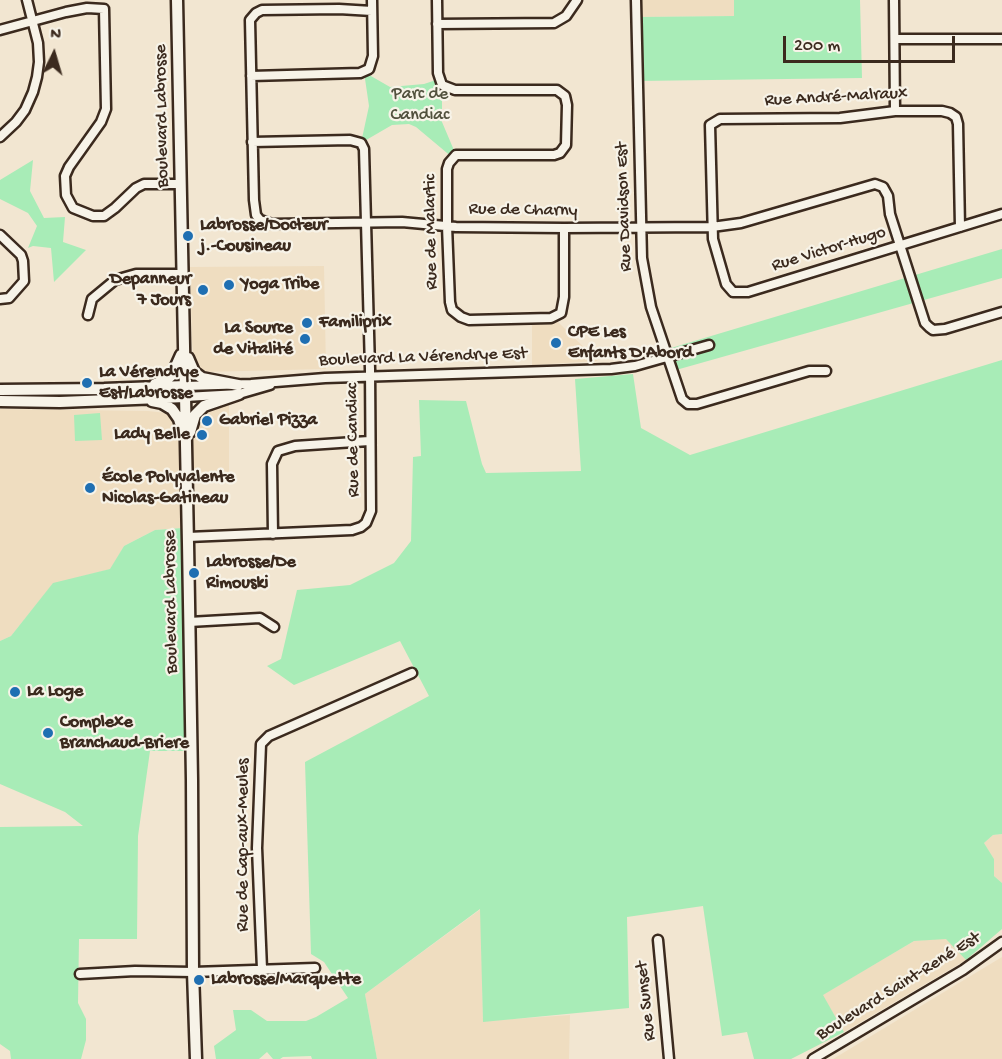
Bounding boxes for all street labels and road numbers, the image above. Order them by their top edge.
street label: Boulevard Labrosse [151,44,175,188]
street label: Rue André-Malraux [764,83,908,113]
street label: Rue Davidson Est [612,142,638,272]
street label: Rue de Malartic [420,174,444,290]
street label: Rue de Charny [468,199,578,223]
street label: Rue Victor-Hugo [769,222,889,278]
street label: Boulevard La Vérendrye Est [319,344,527,372]
street label: Rue de Candiac [342,383,366,497]
street label: Boulevard Labrosse [160,530,184,674]
street label: Rue de Cap-aux-Meules [233,758,255,932]
street label: Boulevard Saint-René Est [813,928,985,1046]
street label: Rue Sunset [632,960,662,1042]

